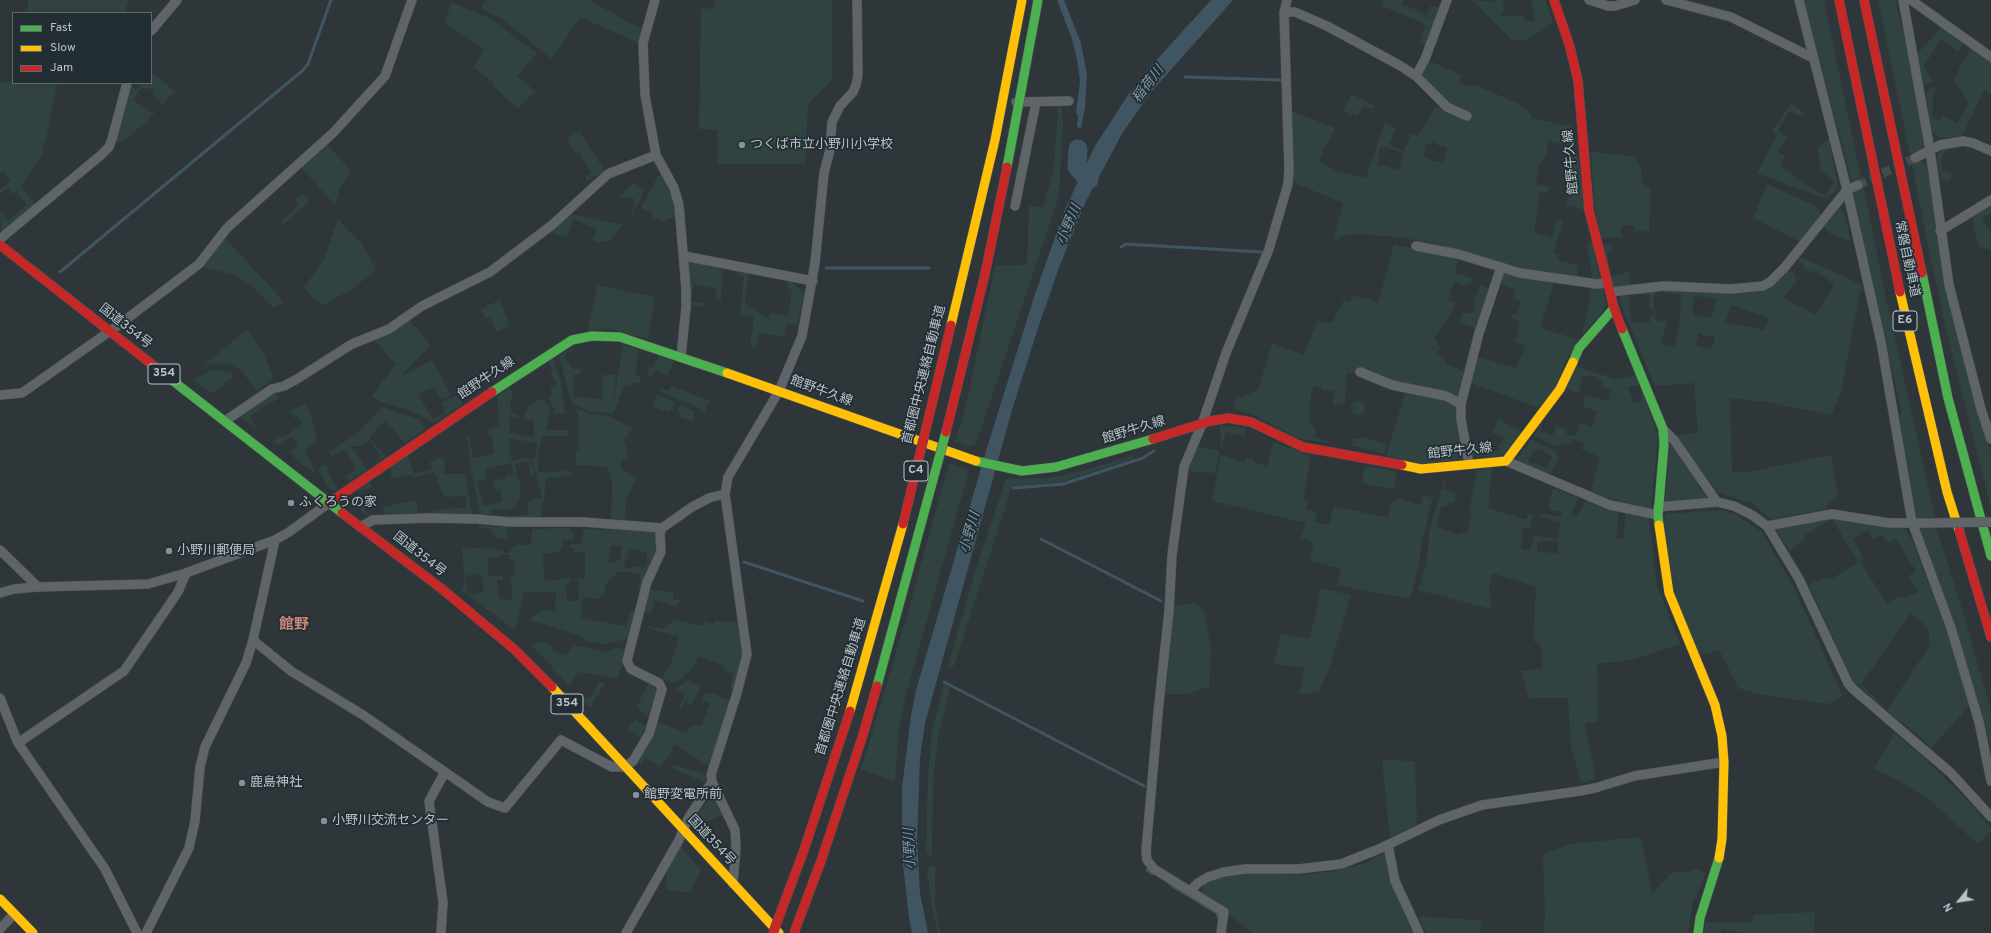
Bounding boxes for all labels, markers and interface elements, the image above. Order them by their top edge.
legend [12,12,152,84]
text: Fast [50,20,72,36]
text: Slow [50,40,76,56]
text: Jam [50,60,73,76]
water label: 稲荷川 [1130,63,1168,107]
street label: 館野牛久線 [1561,129,1583,195]
place label: つくば市立小野川小学校 [750,137,893,153]
marker: つくば市立小野川小学校 [737,140,747,150]
water label: 小野川 [1054,202,1086,248]
street label: 常磐自動車道 [1890,219,1922,299]
street label: 国道354号 [95,301,155,353]
street label: 首都圏中央連絡自動車道 [900,304,950,446]
road number: E6 [1893,311,1917,331]
street label: 館野牛久線 [456,354,518,404]
road number: 354 [148,364,180,384]
street label: 館野牛久線 [788,374,854,410]
street label: 館野牛久線 [1101,414,1167,448]
street label: 館野牛久線 [1427,441,1493,463]
road number: C4 [904,461,928,481]
place label: ふくろうの家 [299,495,377,511]
marker: ふくろうの家 [286,498,296,508]
water label: 小野川 [957,510,985,556]
street label: 国道354号 [389,529,449,581]
place label: 小野川郵便局 [177,543,255,559]
marker: 小野川郵便局 [164,546,174,556]
street label: 首都圏中央連絡自動車道 [814,616,870,758]
district label: 館野 [279,617,309,635]
road number: 354 [551,694,583,714]
place label: 鹿島神社 [250,775,302,791]
marker: 鹿島神社 [237,778,247,788]
place label: 館野変電所前 [644,787,722,803]
marker: 館野変電所前 [631,790,641,800]
place label: 小野川交流センター [332,813,449,829]
street label: 国道354号 [684,813,738,869]
marker: 小野川交流センター [319,816,329,826]
water label: 小野川 [902,828,920,870]
north arrow [1939,881,1979,921]
text: N [1941,900,1957,914]

